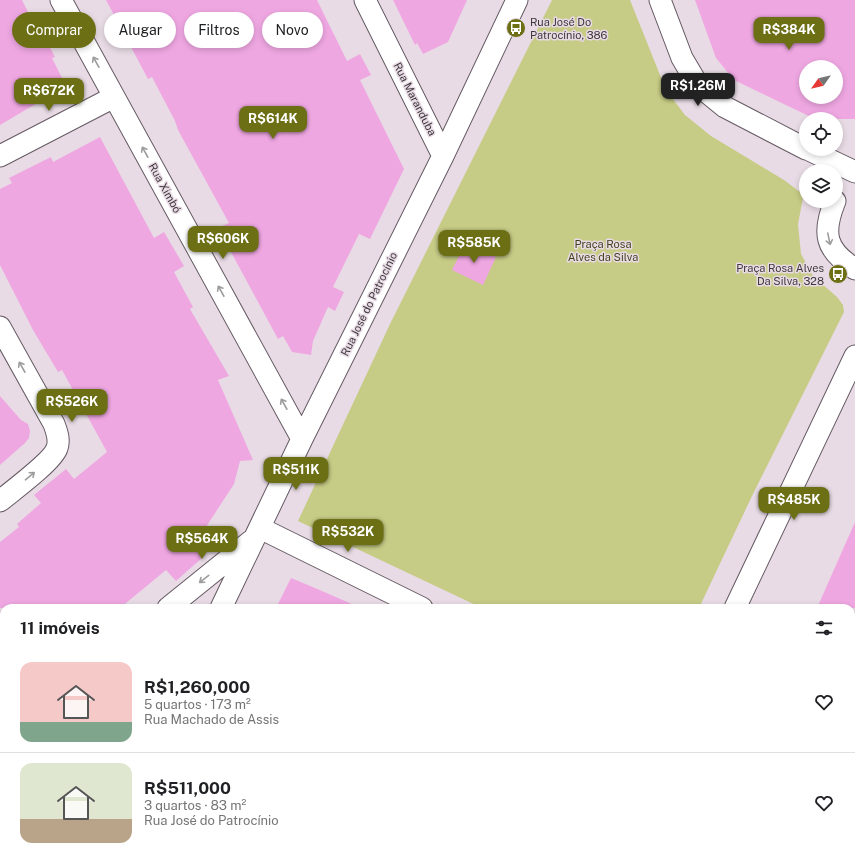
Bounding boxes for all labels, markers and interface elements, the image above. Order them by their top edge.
chip: Comprar [12,12,96,48]
chip: Alugar [104,12,176,48]
chip: Filtros [184,12,254,48]
chip: Novo [262,12,323,48]
place label: Rua José Do Patrocínio, 386 [530,16,608,41]
bus stop icon: Rua José Do Patrocínio, 386 [505,17,527,39]
pin: R$384K [756,17,822,51]
text: R$384K [762,22,816,37]
one-way arrow [91,57,99,69]
street label: Rua Maranduba [391,60,439,138]
north arrow [799,60,843,104]
map controls [799,60,843,208]
pin: R$1.26M [661,73,735,107]
pin: R$672K [16,78,82,112]
text: R$1.26M [670,78,726,93]
text: R$672K [23,83,75,98]
pin: R$614K [240,106,306,140]
text: R$614K [248,111,298,126]
button: locate [799,112,843,156]
one-way arrow [140,146,148,158]
street label: Rua Ximbó [146,161,184,215]
button: layers [799,164,843,208]
pin: R$606K [190,226,256,260]
pin: R$585K [441,230,507,264]
text: R$606K [197,231,249,246]
one-way arrow [826,232,834,245]
text: R$585K [447,235,501,250]
park label: Praça Rosa Alves da Silva [568,238,638,263]
street label: Rua José do Patrocínio [339,250,399,358]
place label: Praça Rosa Alves Da Silva, 328 [736,262,824,287]
bus stop icon: Praça Rosa Alves Da Silva, 328 [827,263,849,285]
one-way arrow [217,285,224,297]
one-way arrow [18,361,26,373]
pin: R$526K [39,389,105,423]
text: R$526K [46,394,98,409]
one-way arrow [279,398,287,410]
pin: R$511K [263,457,329,491]
text: R$511K [272,462,320,477]
one-way arrow [24,472,35,481]
pin: R$485K [761,487,827,521]
text: R$485K [767,492,821,507]
pin: R$532K [315,519,381,553]
text: R$532K [322,524,374,539]
pin: R$564K [169,526,235,560]
text: R$564K [175,531,229,546]
one-way arrow [199,575,210,583]
icon: filters [813,617,835,639]
text: 11 imóveis [20,618,100,638]
text: R$1,260,000 [144,677,250,697]
icon: home [52,678,100,726]
icon: heart [813,691,835,713]
text: 5 quartos · 173 m² [144,697,251,712]
text: Rua Machado de Assis [144,712,279,727]
text: R$511,000 [144,778,231,798]
icon: home [52,779,100,827]
icon: heart [813,792,835,814]
text: 3 quartos · 83 m² [144,798,246,813]
text: Rua José do Patrocínio [144,813,279,828]

